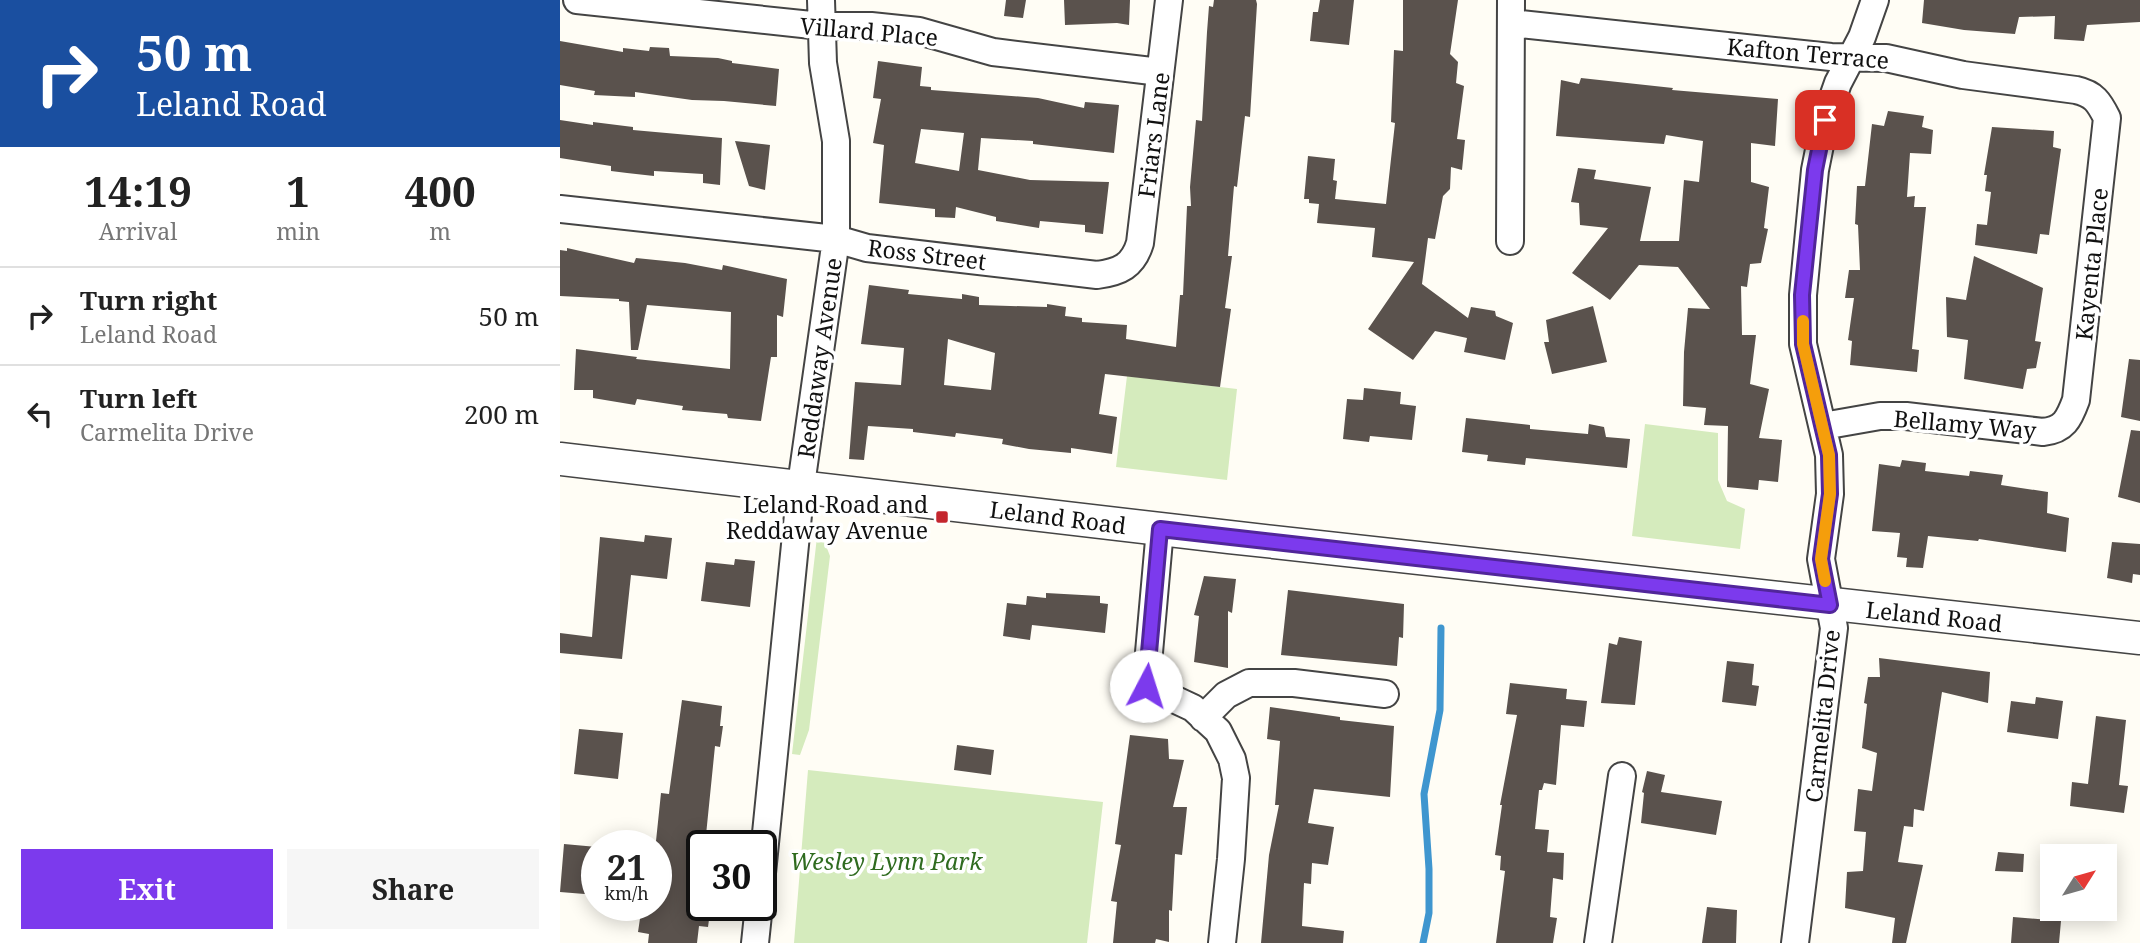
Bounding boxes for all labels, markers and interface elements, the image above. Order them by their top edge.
street label: Villard Place [799,9,939,53]
text: 50 m [136,19,252,85]
icon: right [21,28,112,119]
street label: Kafton Terrace [1726,30,1890,76]
street label: Friars Lane [1129,70,1177,200]
text: Leland Road [136,82,327,125]
pin [1795,90,1855,150]
icon: arrive [1806,101,1844,139]
text: 14:19 [84,162,192,219]
text: 1 [286,162,310,219]
text: 400 [404,162,476,219]
street label: Kayenta Place [2067,186,2115,342]
text: Arrival [99,215,177,247]
text: min [276,215,320,247]
text: m [429,215,451,247]
street label: Ross Street [866,231,988,277]
street label: Reddaway Avenue [789,256,849,460]
text: Turn right [80,282,217,318]
icon: right [21,297,59,335]
text: 50 m [479,298,539,334]
text: Leland Road [80,318,217,350]
text: Turn left [80,380,197,416]
icon: left [21,395,59,433]
text: 200 m [464,396,539,432]
street label: Bellamy Way [1892,402,2038,446]
text: Carmelita Drive [80,416,254,448]
place label: Leland Road and Reddaway Avenue [726,488,928,546]
street label: Leland Road [988,493,1128,541]
marker: Leland Road and Reddaway Avenue [934,509,950,525]
street label: Leland Road [1864,593,2004,639]
street label: Carmelita Drive [1797,628,1847,804]
position arrow [1109,649,1183,723]
speed limit sign: 30 [686,830,777,921]
text: 21 [607,843,646,890]
north arrow [2040,844,2118,920]
map controls [2040,844,2117,921]
park label: Wesley Lynn Park [790,845,983,877]
button: Exit [21,849,273,929]
button: Share [287,849,539,929]
text: km/h [604,881,649,905]

